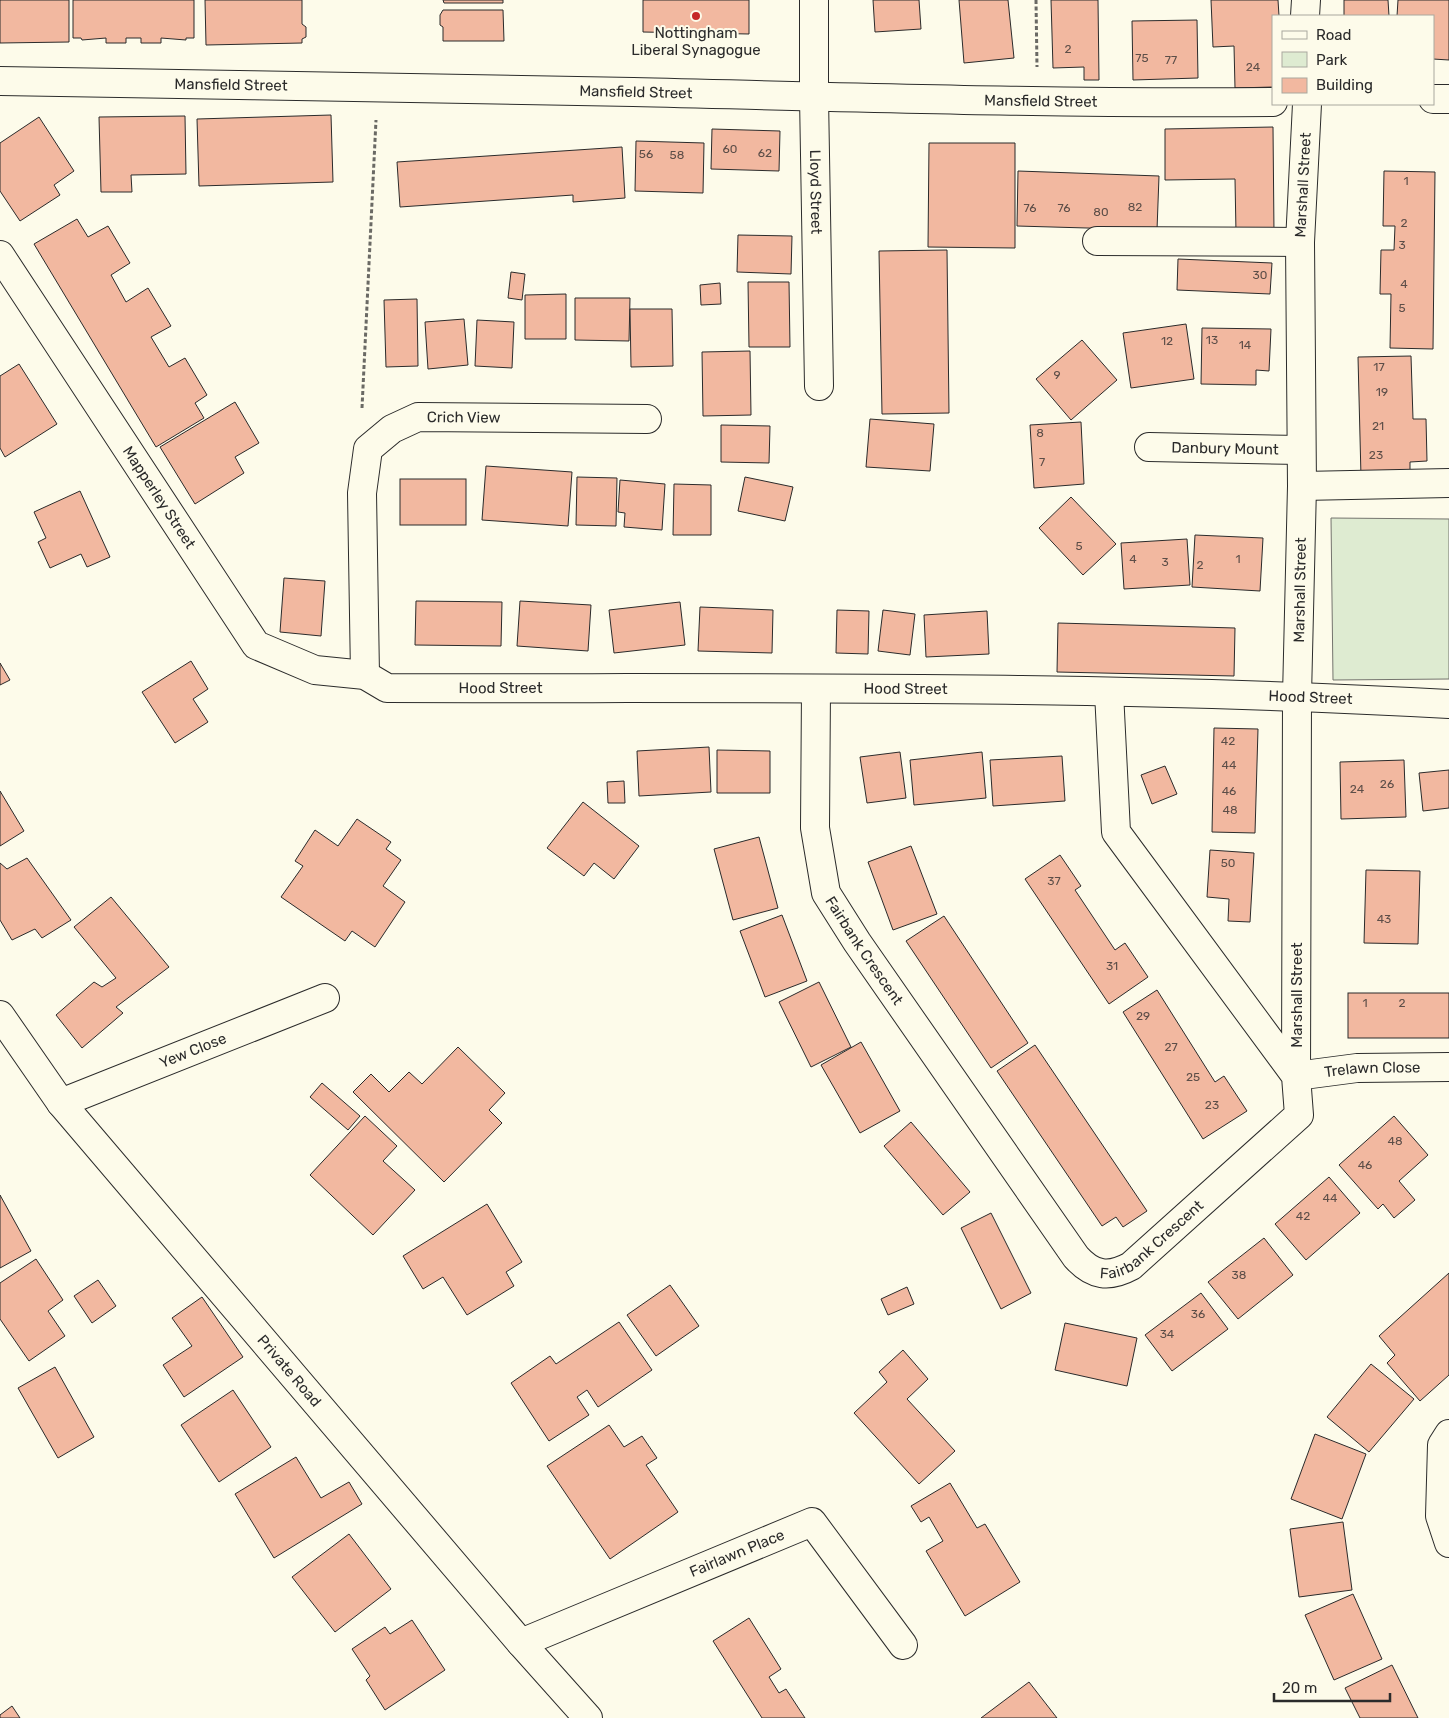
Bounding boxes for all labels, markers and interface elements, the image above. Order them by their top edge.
marker: Nottingham Liberal Synagogue [690,10,702,22]
legend [1272,15,1434,105]
place label: Nottingham Liberal Synagogue [631,24,761,59]
text: Road [1316,26,1352,44]
house number: 2 [1064,42,1072,56]
house number: 75 [1135,51,1149,65]
text: Park [1316,51,1347,69]
house number: 77 [1165,53,1177,67]
house number: 24 [1246,60,1261,74]
street label: Mansfield Street [174,75,288,95]
text: Building [1316,76,1373,94]
street label: Mansfield Street [579,82,693,102]
street label: Mansfield Street [984,91,1098,111]
street label: Marshall Street [1291,132,1315,238]
house number: 60 [723,142,737,156]
house number: 62 [758,146,772,160]
house number: 56 [639,147,653,161]
house number: 58 [670,148,684,162]
street label: Lloyd Street [806,150,825,235]
house number: 1 [1403,174,1409,188]
house number: 82 [1128,200,1142,214]
house number: 76 [1023,201,1037,215]
house number: 76 [1057,201,1071,215]
house number: 80 [1093,205,1109,219]
house number: 2 [1400,216,1408,230]
house number: 3 [1398,238,1406,252]
house number: 30 [1253,268,1267,282]
house number: 4 [1400,277,1408,291]
house number: 5 [1398,301,1406,315]
house number: 13 [1206,333,1218,347]
house number: 12 [1161,334,1173,348]
house number: 14 [1239,338,1252,352]
house number: 17 [1373,360,1385,374]
house number: 9 [1053,368,1061,382]
house number: 19 [1376,385,1388,399]
street label: Crich View [427,408,501,427]
house number: 21 [1372,419,1384,433]
house number: 8 [1036,426,1044,440]
street label: Danbury Mount [1171,438,1279,459]
street label: Mapperley Street [119,443,199,552]
house number: 23 [1369,448,1383,462]
house number: 7 [1039,455,1045,469]
street label: Marshall Street [1290,537,1310,643]
house number: 5 [1075,539,1083,553]
house number: 4 [1129,552,1137,566]
house number: 1 [1235,552,1241,566]
house number: 3 [1161,555,1169,569]
house number: 2 [1196,558,1204,572]
street label: Hood Street [459,679,543,697]
street label: Hood Street [864,680,948,698]
street label: Hood Street [1268,687,1353,708]
house number: 42 [1221,734,1235,748]
house number: 44 [1222,758,1237,772]
house number: 26 [1380,777,1394,791]
house number: 24 [1350,782,1365,796]
house number: 46 [1222,784,1236,798]
house number: 48 [1222,803,1238,817]
house number: 50 [1221,856,1235,870]
house number: 37 [1047,874,1061,888]
street label: Fairbank Crescent [821,893,907,1008]
house number: 43 [1377,912,1391,926]
street label: Marshall Street [1288,942,1306,1048]
house number: 31 [1106,959,1118,973]
house number: 1 [1362,996,1368,1010]
house number: 2 [1398,996,1406,1010]
house number: 29 [1136,1009,1150,1023]
street label: Yew Close [157,1029,229,1072]
house number: 27 [1164,1040,1178,1054]
street label: Trelawn Close [1323,1058,1421,1081]
house number: 25 [1186,1070,1200,1084]
house number: 23 [1205,1098,1219,1112]
house number: 48 [1387,1134,1403,1148]
house number: 46 [1358,1158,1372,1172]
house number: 44 [1323,1191,1338,1205]
street label: Fairbank Crescent [1099,1196,1207,1283]
house number: 42 [1296,1209,1310,1223]
house number: 38 [1232,1268,1246,1282]
house number: 36 [1191,1307,1205,1321]
house number: 34 [1160,1327,1175,1341]
street label: Private Road [254,1331,325,1411]
street label: Fairlawn Place [687,1525,787,1581]
scale bar [1274,1670,1390,1702]
text: 20 m [1282,1679,1317,1697]

